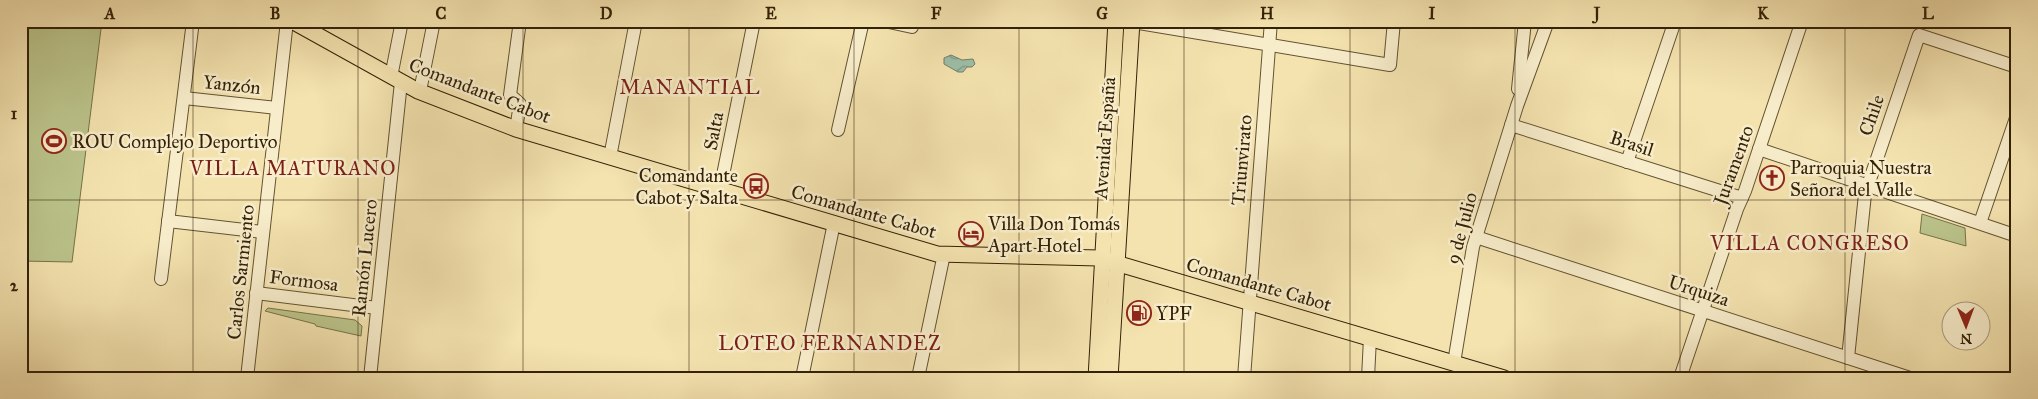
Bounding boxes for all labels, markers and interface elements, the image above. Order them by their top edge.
text: A [104,4,116,23]
text: B [270,4,280,23]
text: C [436,4,447,23]
text: D [600,4,613,23]
text: E [765,4,777,23]
text: F [931,4,942,23]
text: G [1096,4,1108,23]
text: H [1260,4,1274,23]
text: I [1429,4,1436,23]
text: J [1592,4,1601,24]
text: K [1757,4,1769,23]
text: L [1922,4,1934,23]
street label: Comandante Cabot [406,53,554,128]
street label: Yanzón [202,70,262,99]
district label: MANANTIAL [620,75,760,99]
street label: Avenida España [1089,75,1120,201]
street label: Chile [1854,92,1889,139]
text: 1 [11,104,18,123]
street label: Salta [699,109,729,152]
street label: Triunvirato [1226,113,1257,206]
street label: Juramento [1708,122,1760,210]
street label: Brasil [1607,126,1658,162]
sports icon: ROU Complejo Deportivo [41,128,67,154]
place label: ROU Complejo Deportivo [72,130,278,153]
district label: VILLA MATURANO [189,156,397,180]
place label: Parroquia Nuestra Señora del Valle [1790,156,1933,201]
place label: Comandante Cabot y Salta [635,164,739,209]
church icon: Parroquia Nuestra Señora del Valle [1759,165,1785,191]
bus stop icon: Comandante Cabot y Salta [743,173,769,199]
street label: Comandante Cabot [789,180,939,243]
street label: 9 de Julio [1441,190,1483,267]
street label: Ramón Lucero [347,198,382,318]
street label: Carlos Sarmiento [222,203,259,341]
place label: Villa Don Tomás Apart Hotel [987,212,1120,257]
hotel icon: Villa Don Tomás Apart Hotel [958,221,984,247]
district label: VILLA CONGRESO [1709,231,1910,255]
street label: Comandante Cabot [1184,253,1334,316]
street label: Formosa [268,265,341,296]
street label: Urquiza [1665,270,1733,312]
text: 2 [10,276,19,295]
fuel station icon: YPF [1126,300,1152,326]
place label: YPF [1156,302,1192,325]
north arrow [1940,302,1990,352]
text: N [1960,330,1972,347]
district label: LOTEO FERNANDEZ [718,331,942,355]

